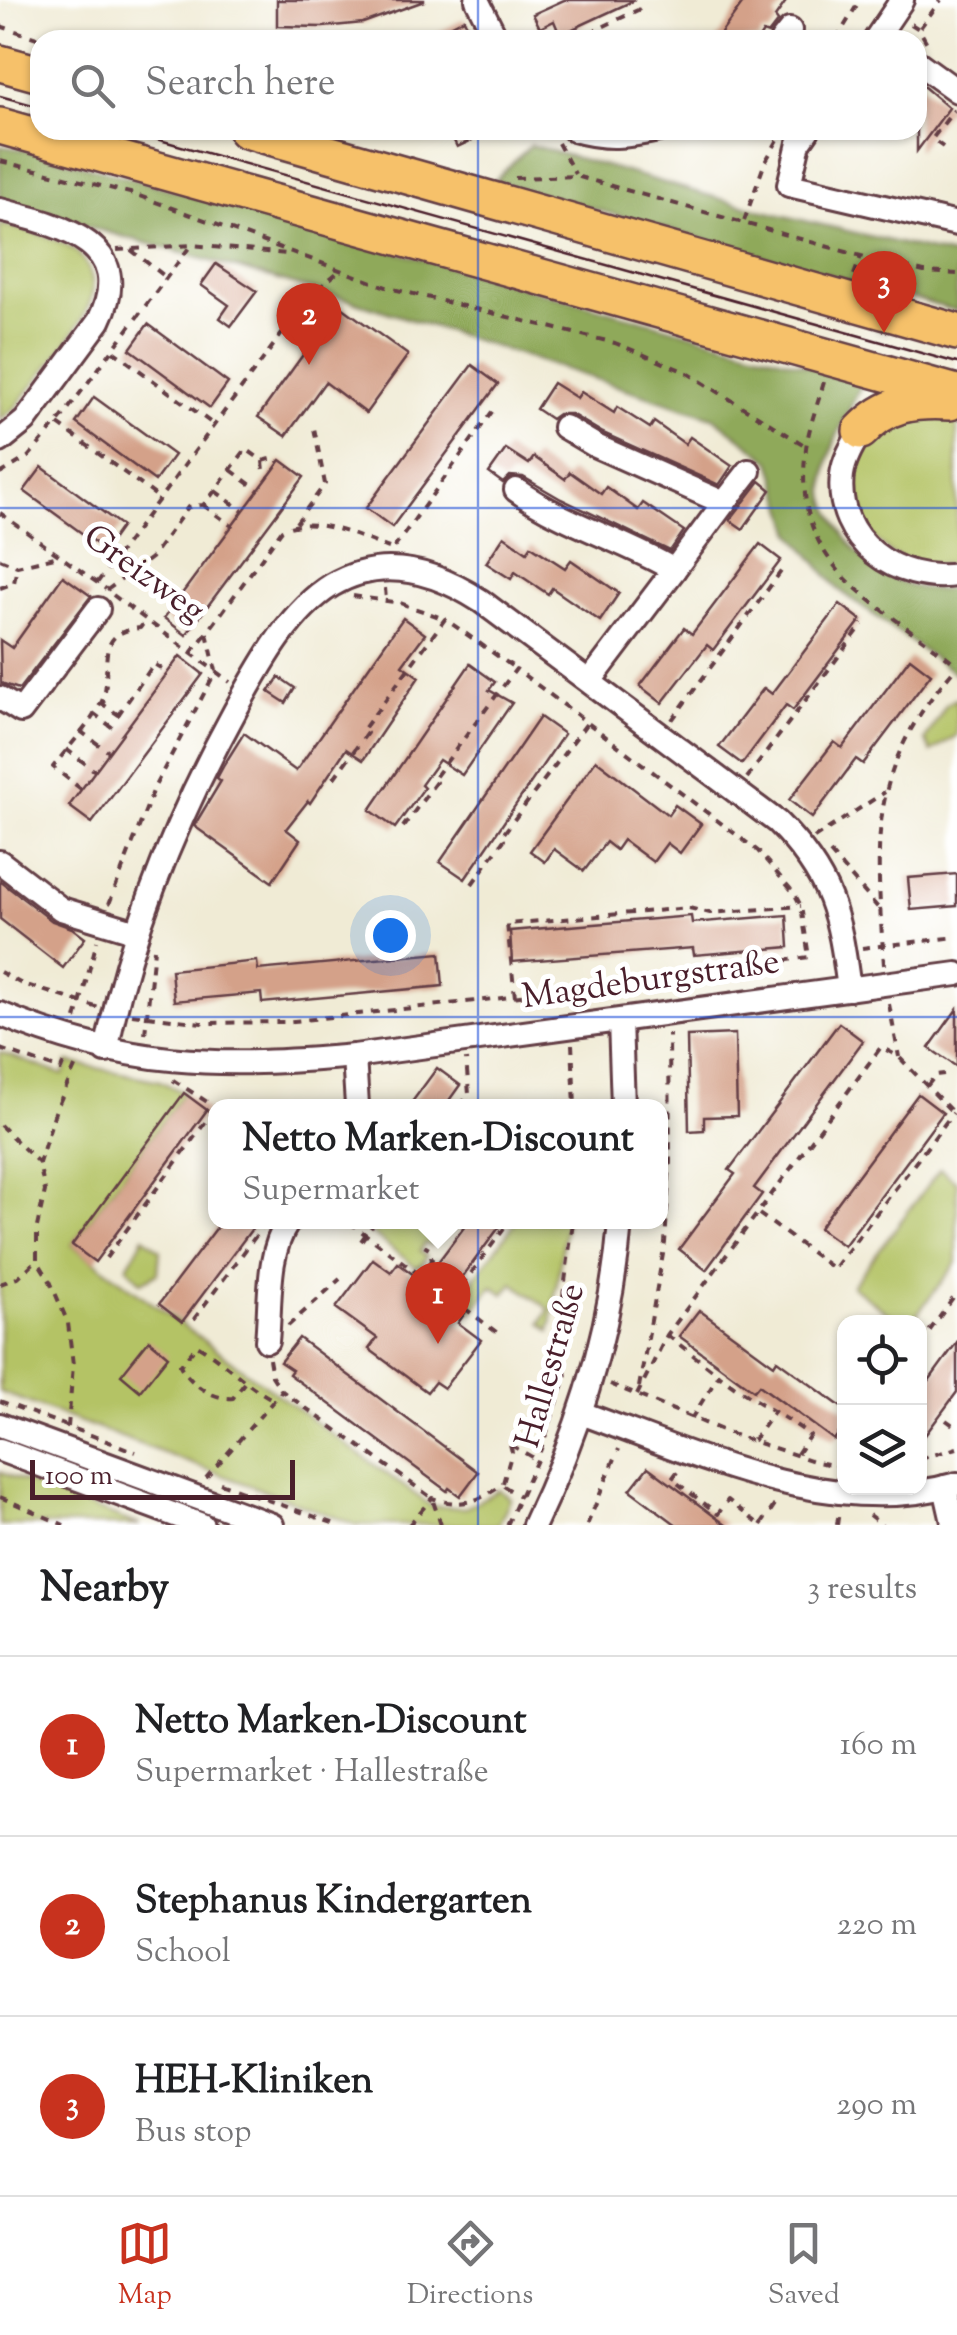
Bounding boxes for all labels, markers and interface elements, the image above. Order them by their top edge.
search box [30,30,927,140]
icon: search [65,58,120,113]
text: Search here [145,58,336,112]
pin: 3 [852,250,916,333]
pin: 2 [276,282,342,365]
street label: Greizweg [71,513,215,637]
your location [365,910,416,961]
street label: Magdeburgstraße [519,938,783,1024]
popup [208,1099,668,1229]
text: Netto Marken-Discount [242,1114,634,1168]
text: Supermarket [242,1168,420,1214]
pin: 1 [406,1262,470,1344]
street label: Hallestraße [504,1278,600,1454]
map controls [837,1315,927,1495]
button: locate [837,1315,927,1405]
button: layers [837,1405,927,1495]
scale bar [30,1455,295,1500]
text: 100 m [45,1457,113,1497]
text: Nearby [40,1560,169,1620]
text: 3 results [807,1567,917,1613]
text: Netto Marken-Discount [135,1696,527,1750]
text: 1 [67,1723,78,1769]
text: 160 m [840,1723,917,1769]
text: Supermarket · Hallestraße [135,1750,489,1796]
text: Stephanus Kindergarten [135,1876,532,1930]
text: 2 [65,1903,80,1949]
text: 220 m [837,1903,917,1949]
text: School [135,1930,231,1976]
text: HEH-Kliniken [135,2056,373,2110]
text: 3 [66,2083,79,2129]
text: 290 m [836,2083,917,2129]
text: Bus stop [135,2110,251,2156]
tab: Map [117,2216,172,2316]
tab: Directions [407,2216,533,2316]
tab: Saved [768,2216,840,2316]

